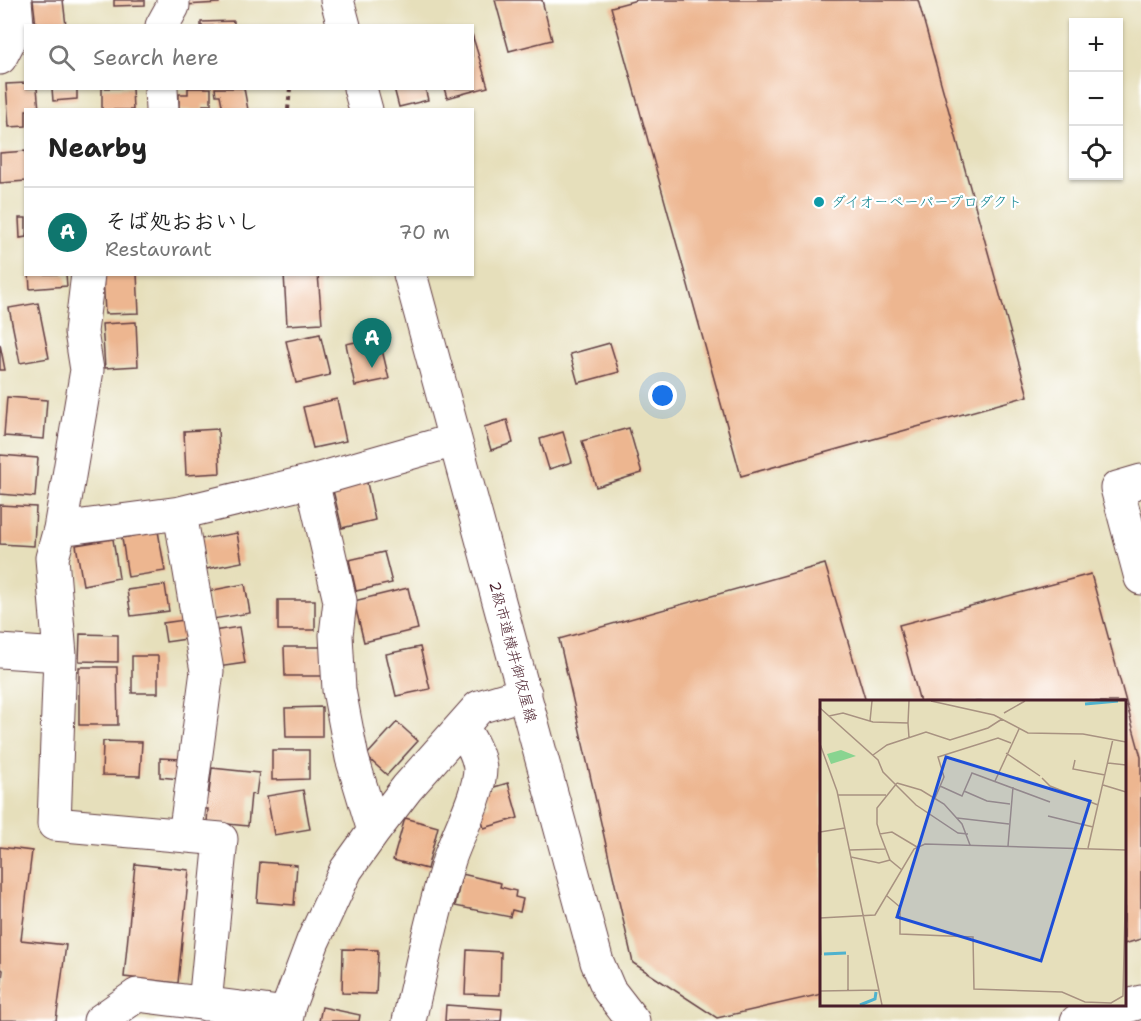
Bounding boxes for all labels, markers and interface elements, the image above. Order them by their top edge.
map controls [1069,18,1123,180]
button: + [1069,18,1123,72]
search box [24,24,474,90]
icon: search [45,41,78,74]
text: Search here [93,43,219,72]
button: − [1069,72,1123,126]
button: locate [1069,126,1123,180]
text: Nearby [48,130,147,165]
place label: ダイオ－ペーパープロダクト [831,192,1022,212]
marker: ダイオ－ペーパープロダクト [812,195,826,209]
text: そば処おおいし [105,207,259,236]
text: A [60,219,75,245]
text: 70 m [398,219,450,245]
text: Restaurant [105,236,212,262]
pin: A [352,318,392,368]
your location [648,381,677,410]
street label: 2級市道横井御仮屋線 [485,579,541,725]
inset map [820,700,1126,1006]

